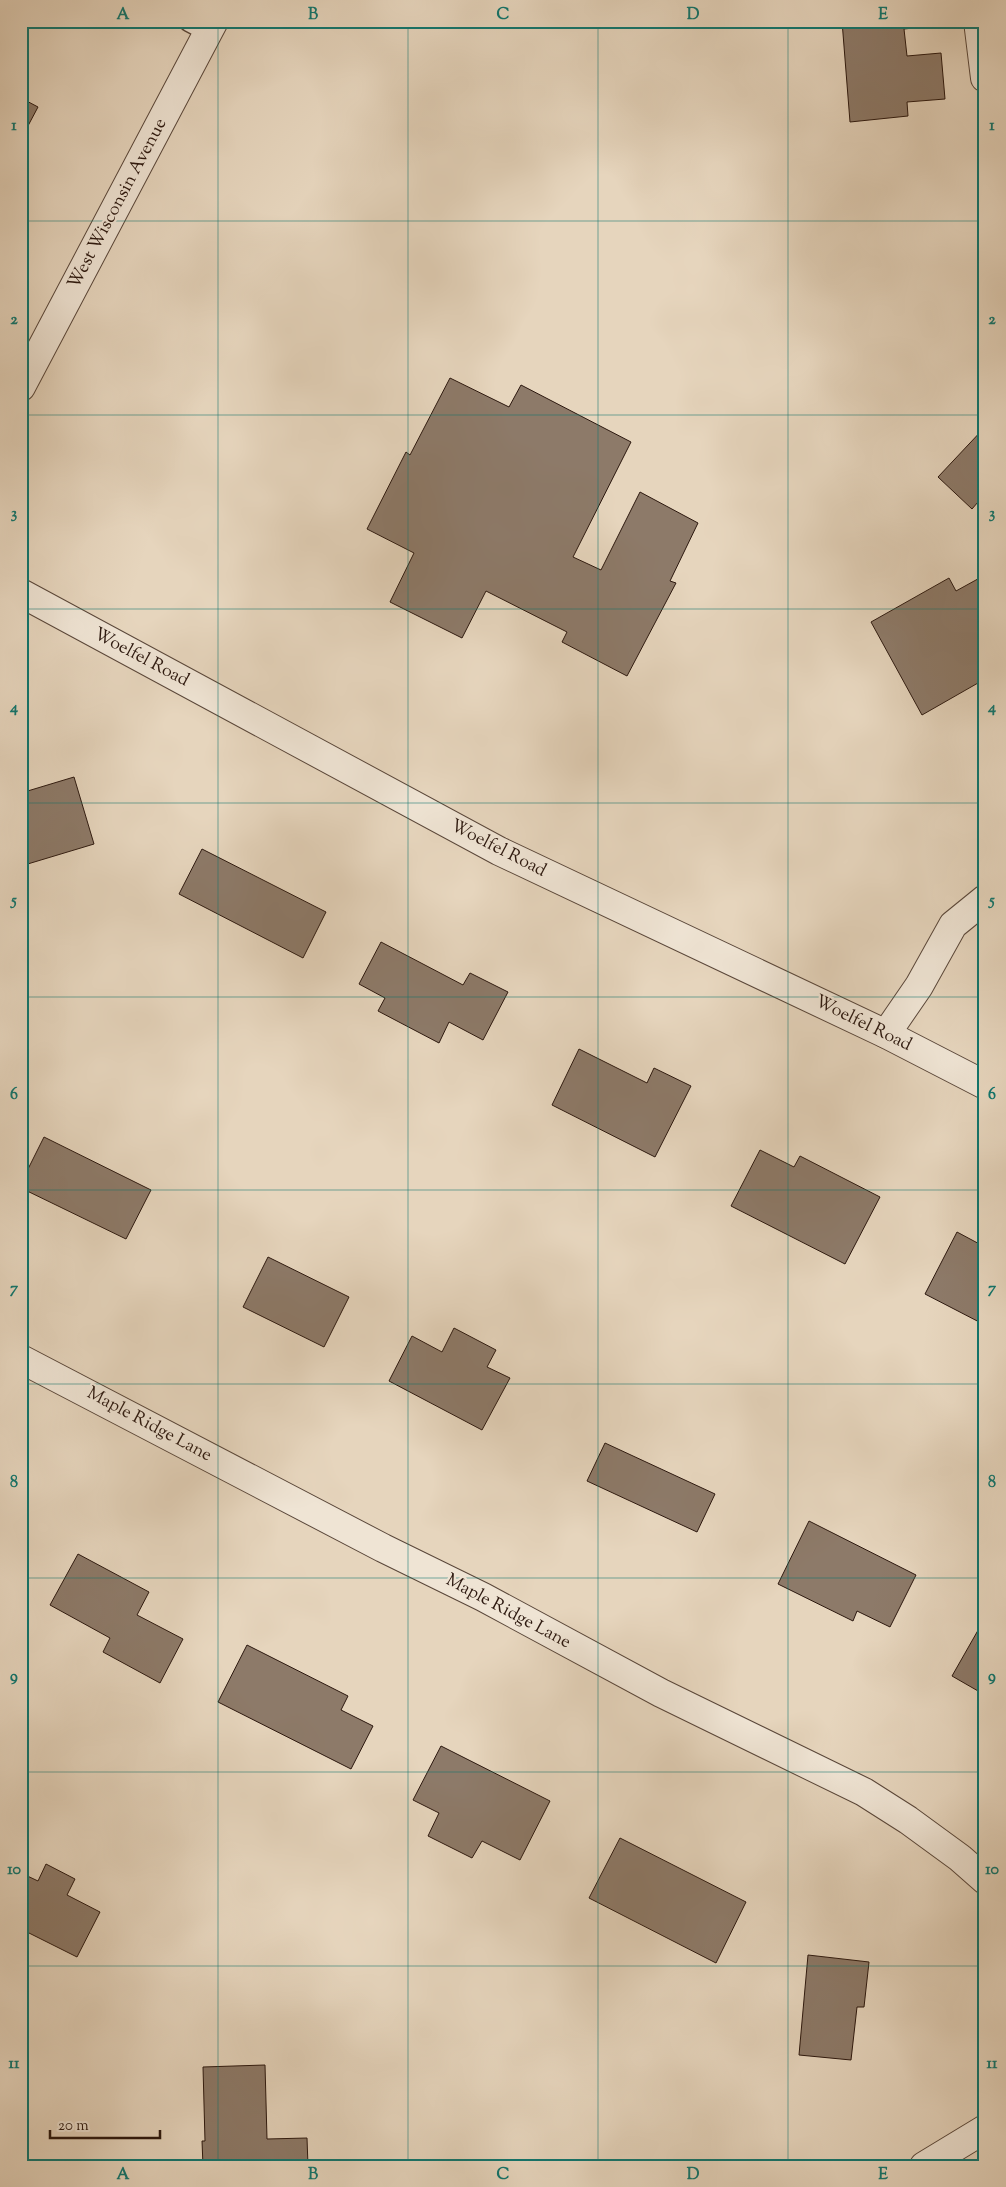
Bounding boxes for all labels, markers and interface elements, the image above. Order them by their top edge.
text: A [117,4,130,27]
text: B [308,4,318,27]
text: C [497,4,510,27]
text: D [687,4,700,27]
text: E [878,4,888,27]
street label: West Wisconsin Avenue [62,114,174,294]
text: 1 [11,115,17,138]
text: 1 [989,115,995,138]
text: 2 [10,309,18,332]
text: 2 [988,309,996,332]
text: 3 [11,503,18,526]
text: 3 [989,503,996,526]
street label: Woelfel Road [89,622,193,694]
text: 4 [9,697,18,720]
text: 4 [987,697,996,720]
street label: Woelfel Road [445,814,551,884]
text: 5 [9,890,17,913]
text: 5 [987,890,995,913]
street label: Woelfel Road [810,989,916,1059]
text: 6 [10,1084,18,1107]
text: 6 [988,1084,996,1107]
text: 7 [10,1278,19,1301]
text: 7 [988,1278,997,1301]
street label: Maple Ridge Lane [82,1381,216,1469]
text: 8 [10,1472,18,1495]
text: 8 [988,1472,996,1495]
street label: Maple Ridge Lane [441,1568,575,1656]
text: 9 [10,1666,18,1689]
text: 9 [988,1666,996,1689]
text: 10 [7,1859,21,1882]
text: 10 [985,1859,999,1882]
text: 11 [9,2053,20,2076]
text: 11 [987,2053,998,2076]
scale bar [50,2107,160,2139]
text: 20 m [58,2116,89,2137]
text: A [117,2164,130,2187]
text: B [308,2164,318,2187]
text: C [497,2164,510,2187]
text: D [687,2164,700,2187]
text: E [878,2164,888,2187]

